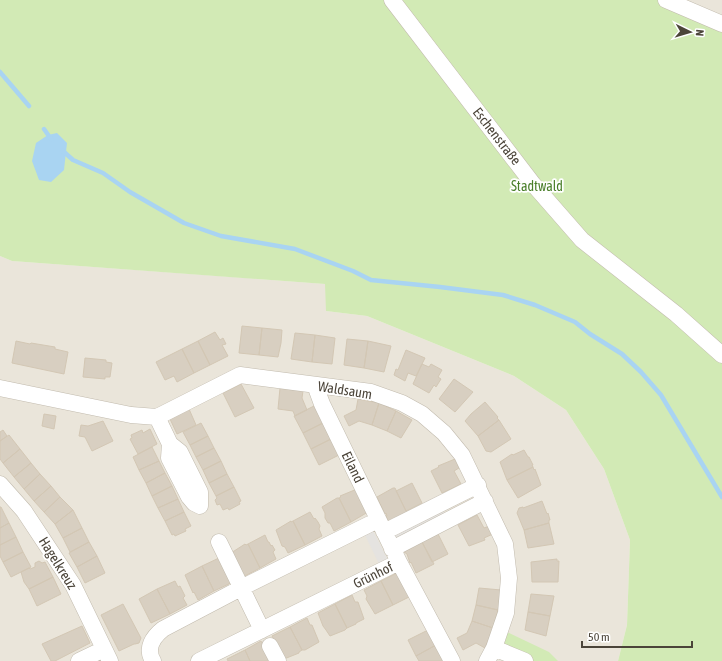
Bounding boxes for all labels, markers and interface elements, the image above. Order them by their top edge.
north arrow [670,12,710,52]
text: N [694,29,706,37]
street label: Eschenstraße [470,104,524,168]
park label: Stadtwald [511,178,563,194]
street label: Waldsaum [317,378,373,402]
street label: Eiland [339,449,367,485]
street label: Hagelkreuz [36,534,80,592]
street label: Grünhof [350,558,396,591]
scale bar [582,623,692,649]
text: 50 m [588,630,610,644]

